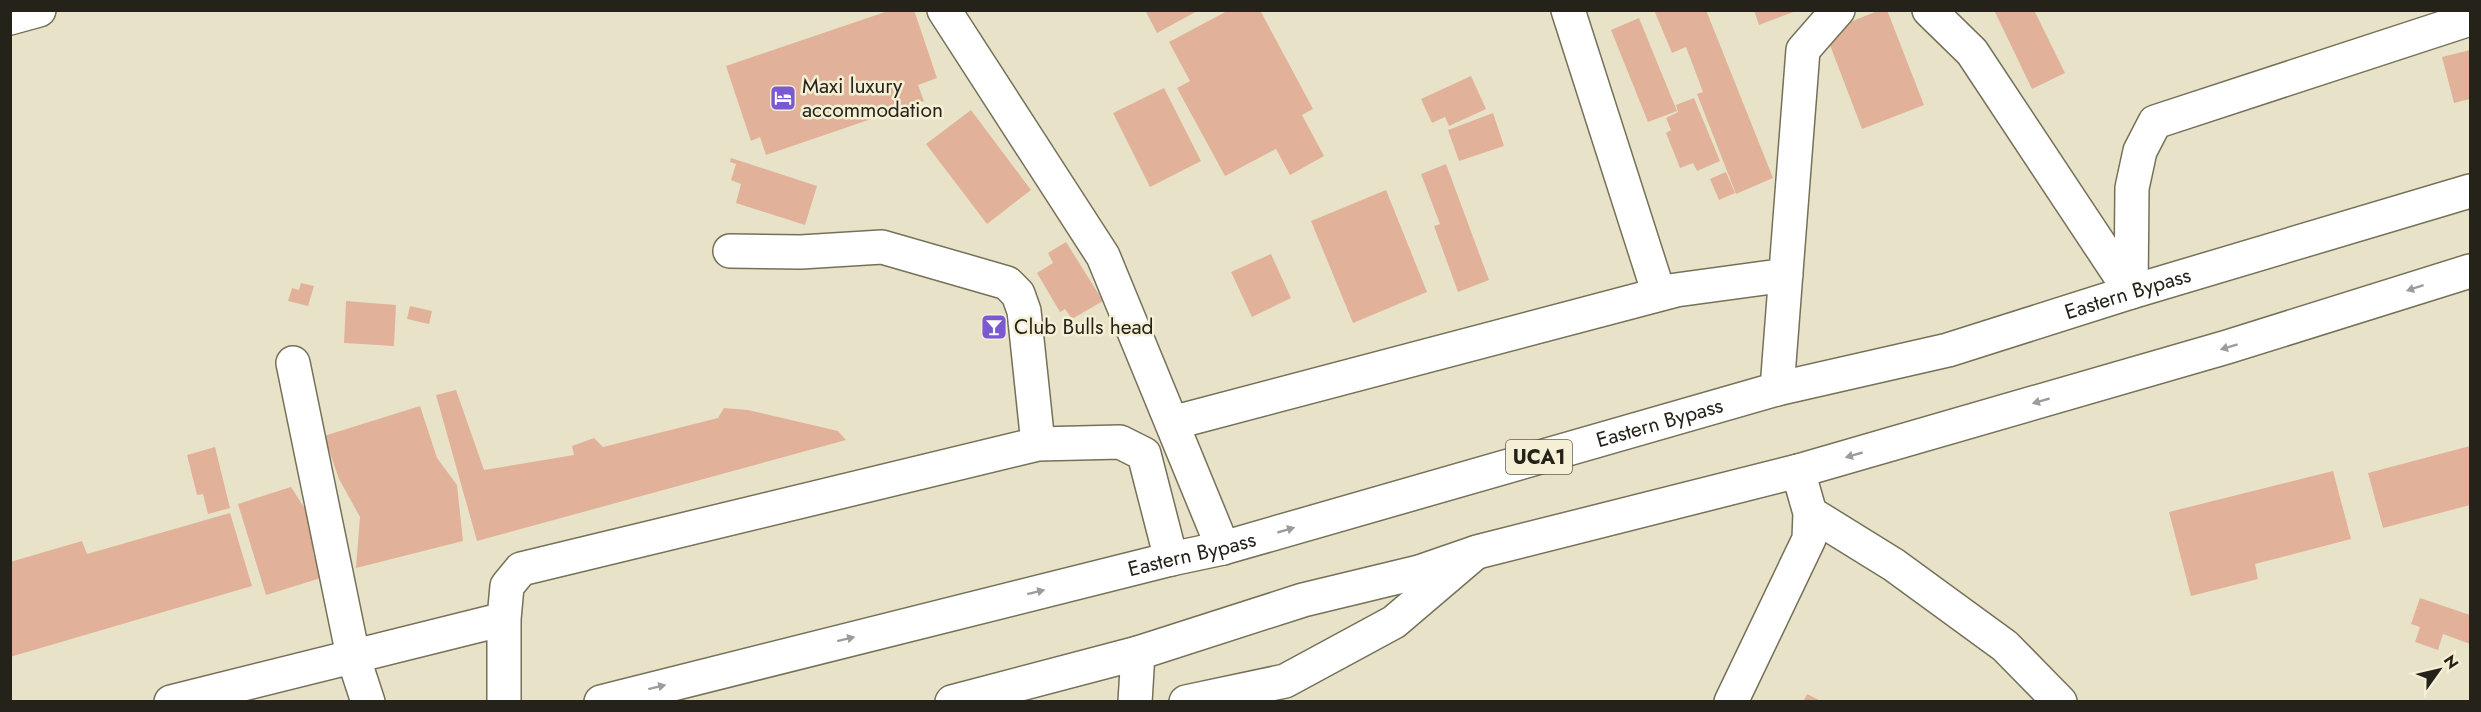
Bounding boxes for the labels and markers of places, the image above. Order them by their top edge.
place label: Maxi luxury accommodation [802,71,943,125]
hotel icon: Maxi luxury accommodation [768,83,798,113]
bar icon: Club Bulls head [979,312,1009,342]
place label: Club Bulls head [1014,312,1154,342]

